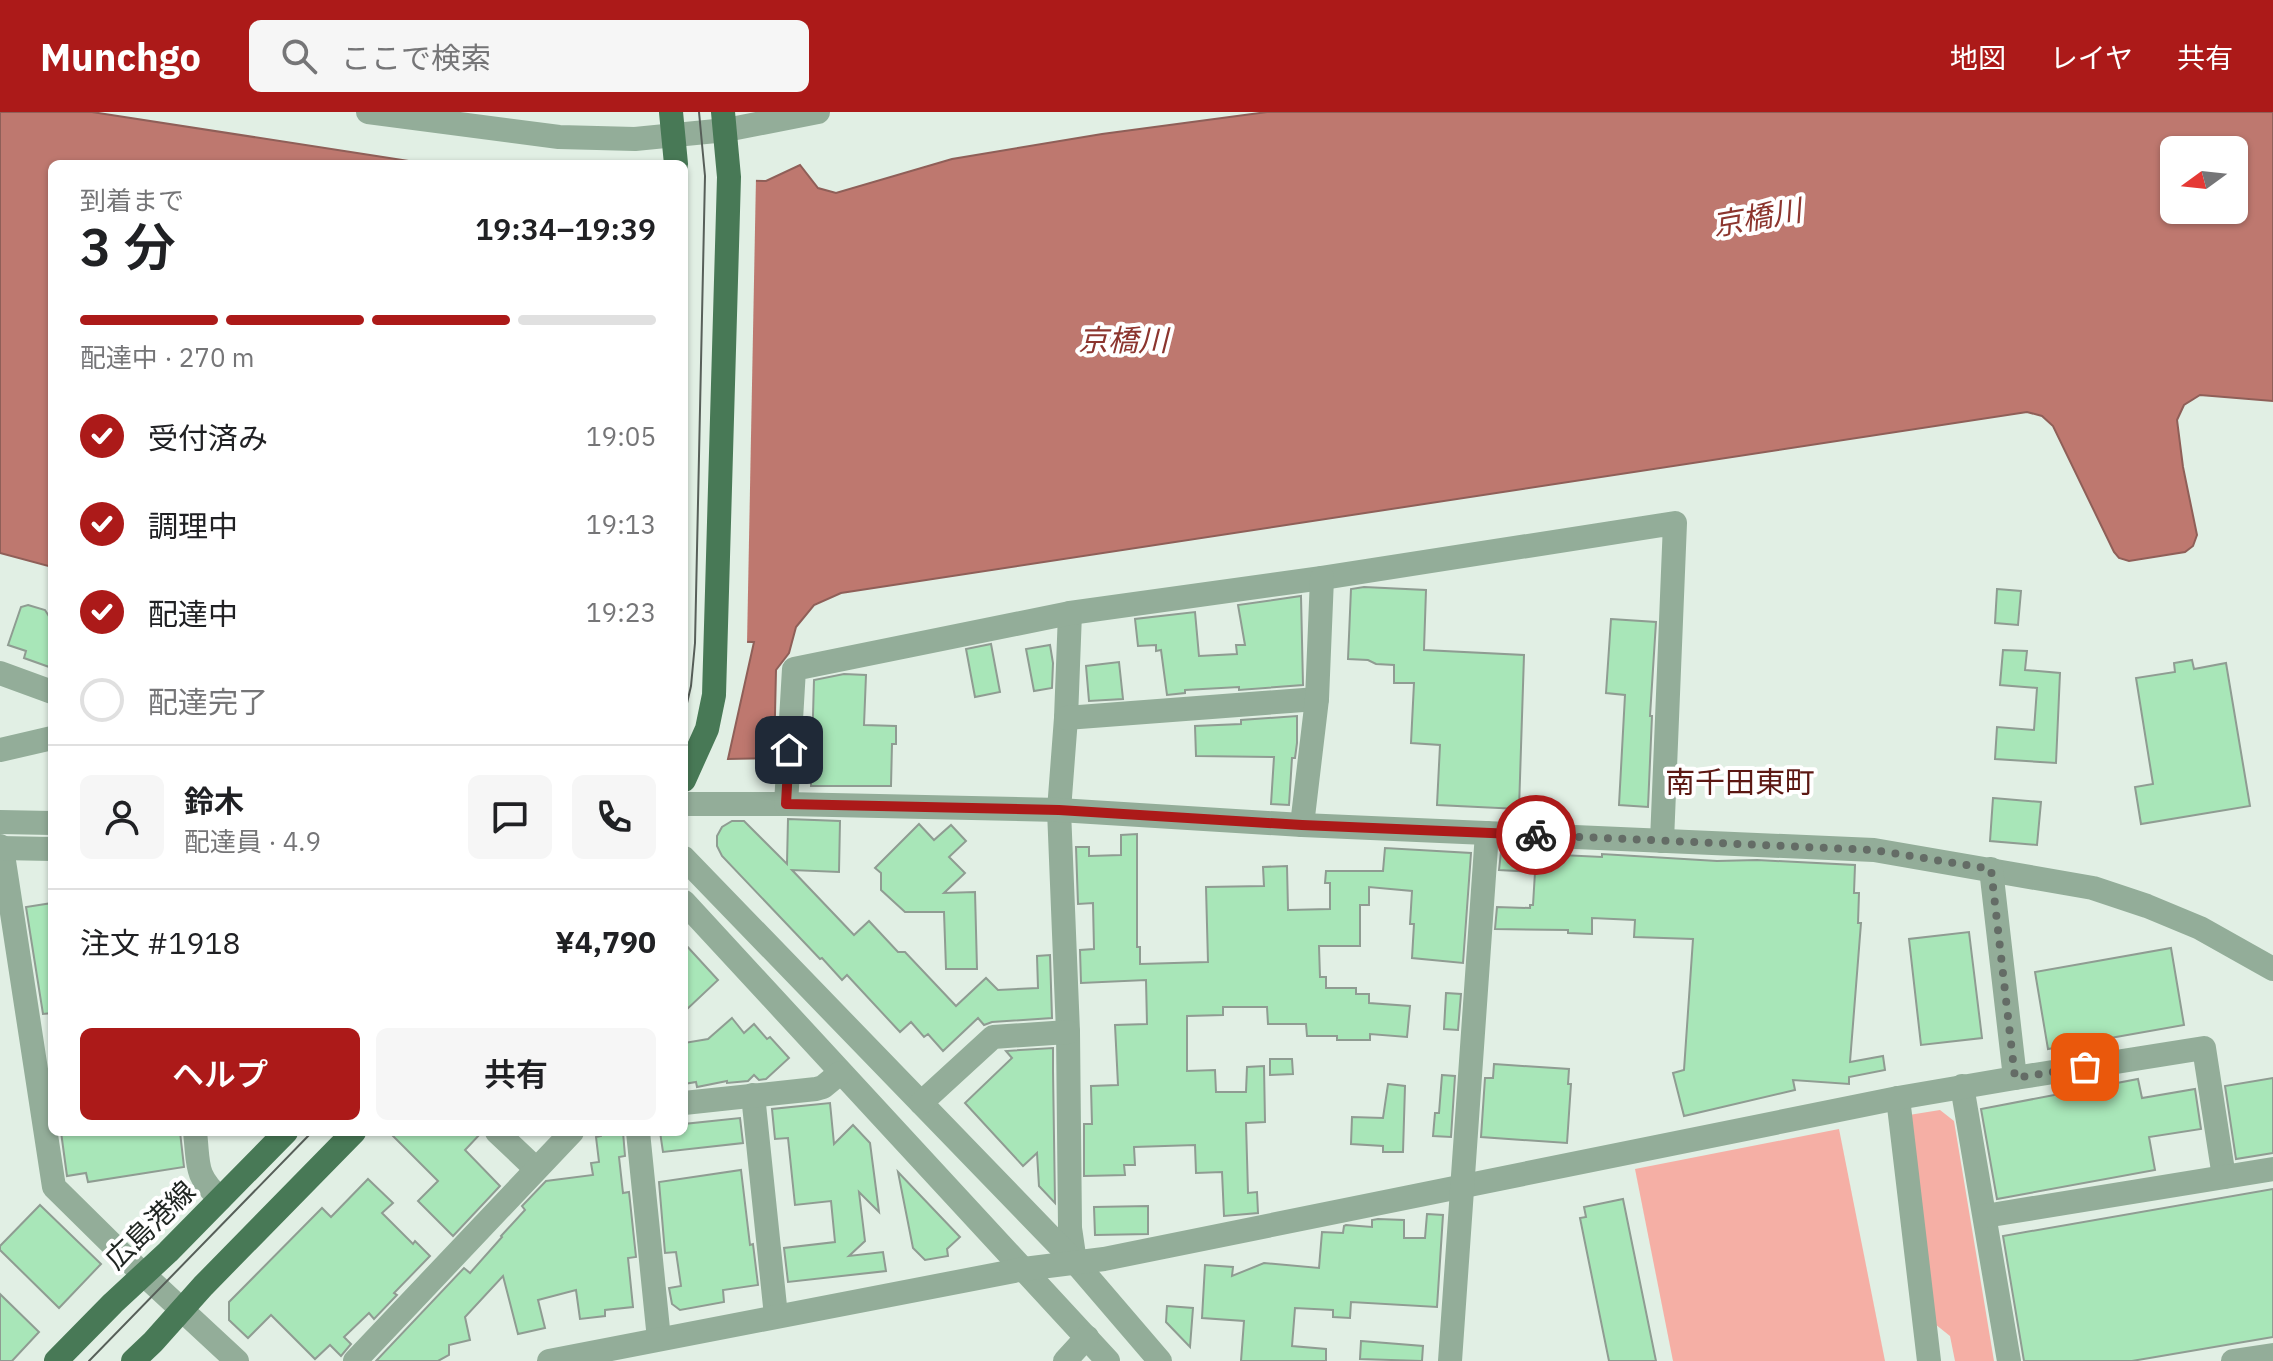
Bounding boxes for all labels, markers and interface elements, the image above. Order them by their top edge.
search box [249,20,809,92]
text: Munchgo [40,32,201,81]
icon: search [277,34,321,78]
text: ここで検索 [341,38,491,77]
text: 地図 [1950,39,2006,76]
text: レイヤ [2050,39,2133,76]
text: 共有 [2177,39,2233,76]
north arrow [2160,136,2248,224]
map controls [2160,136,2248,224]
text: 到着まで [80,183,184,217]
water label: 京橋川 [1709,189,1807,244]
text: 19:34–19:39 [475,209,656,248]
text: 3 分 [80,213,175,280]
water label: 京橋川 [1078,320,1171,359]
text: 配達中 · 270 m [80,340,254,374]
icon: check [80,414,124,458]
text: 受付済み [148,418,268,457]
text: 19:05 [586,419,656,453]
icon: check [80,502,124,546]
text: 調理中 [148,506,238,545]
text: 19:13 [586,507,656,541]
icon: check [80,590,124,634]
text: 配達中 [148,594,238,633]
text: 19:23 [586,595,656,629]
text: 配達完了 [148,682,268,721]
pin [755,716,823,784]
icon: home [767,728,811,772]
district label: 南千田東町 [1665,762,1815,801]
button: person [80,775,164,859]
button: chat [468,775,552,859]
button: phone [572,775,656,859]
text: 鈴木 [184,781,244,820]
courier [1496,795,1576,875]
icon: bike [1514,813,1558,857]
text: 配達員 · 4.9 [184,824,321,858]
text: ¥4,790 [555,922,656,961]
text: 注文 #1918 [80,923,240,962]
button: ヘルプ [80,1028,360,1120]
button: 共有 [376,1028,656,1120]
pin [2051,1033,2119,1101]
icon: bag [2063,1045,2107,1089]
street label: 広島港線 [97,1172,203,1277]

